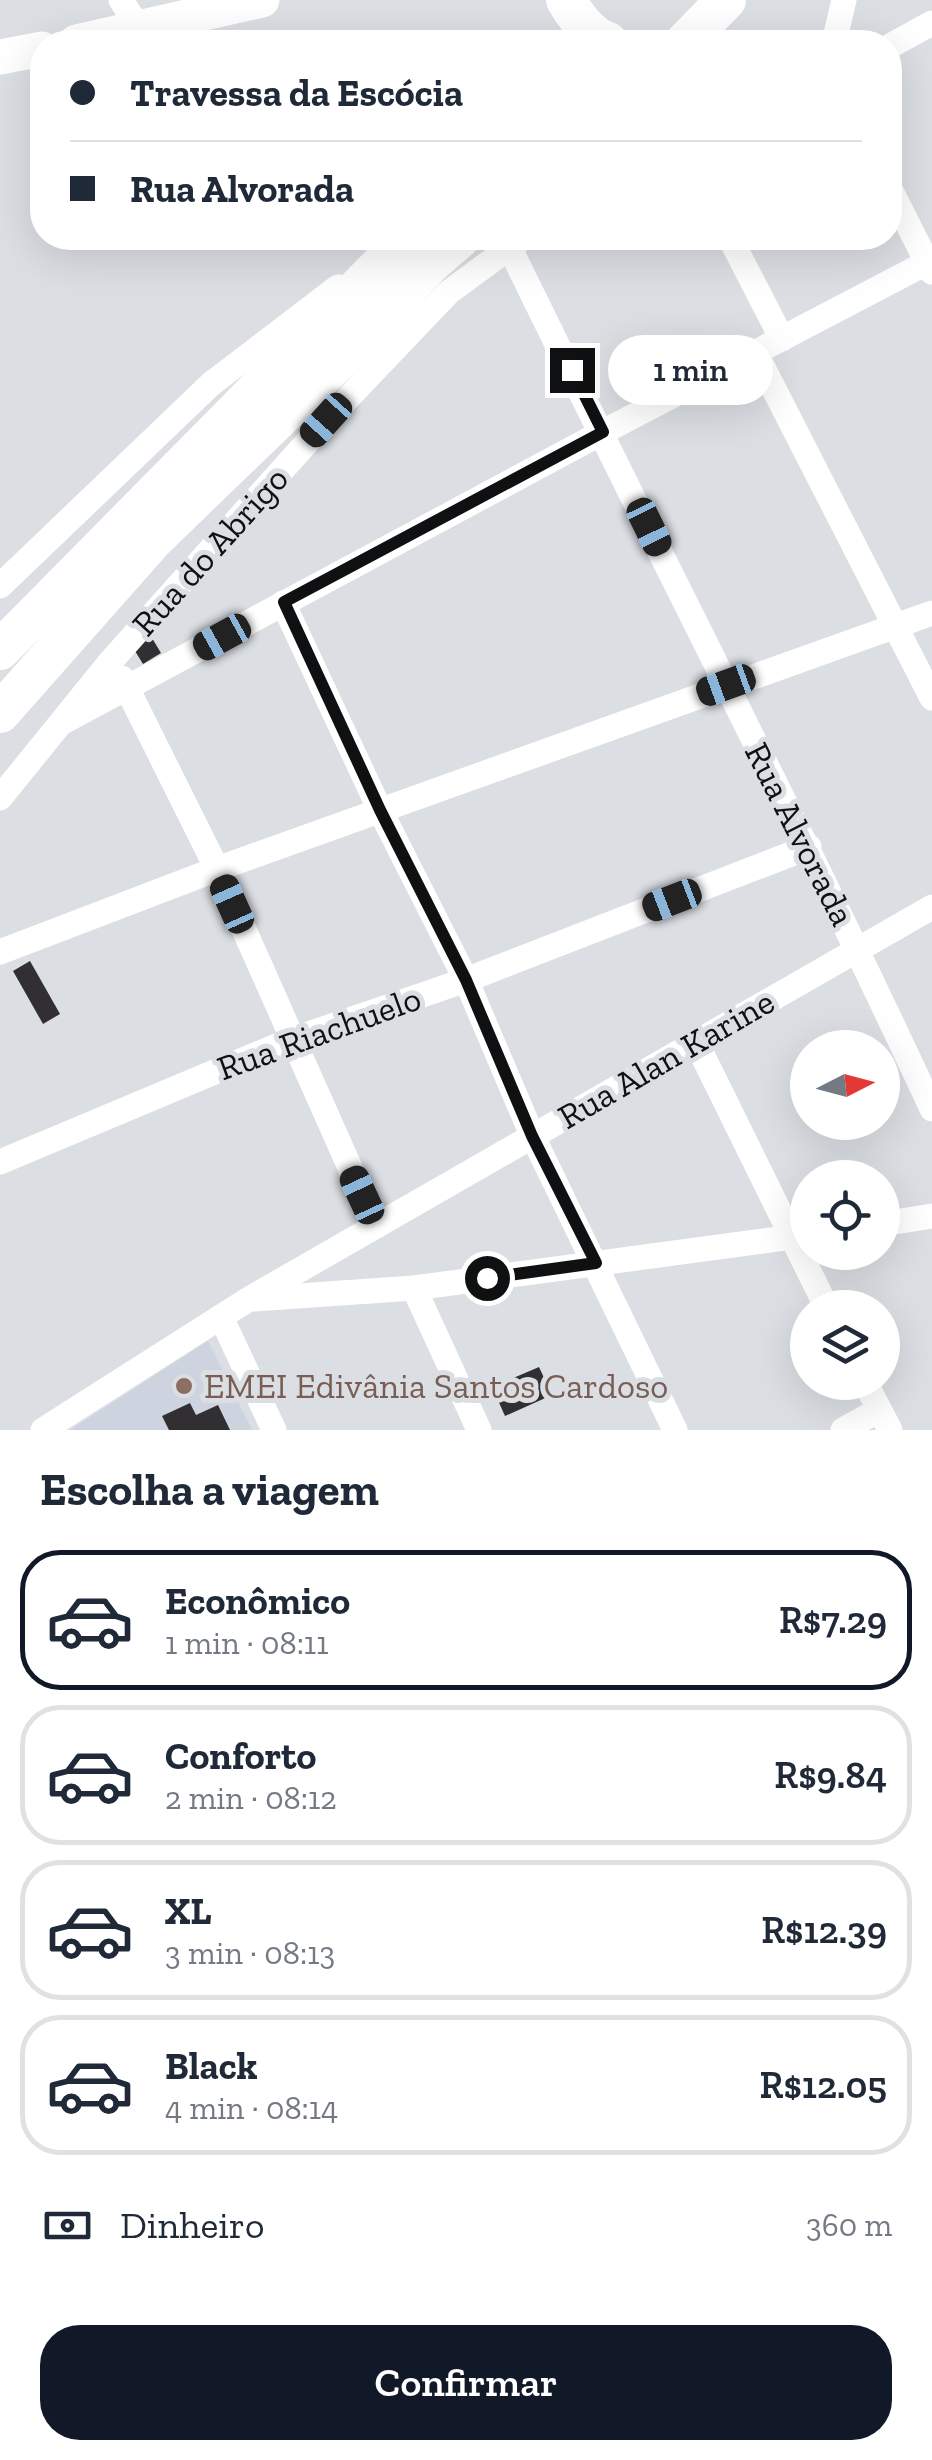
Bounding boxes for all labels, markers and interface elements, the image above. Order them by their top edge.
text: Travessa da Escócia [130,70,463,116]
text: Rua Alvorada [130,166,354,212]
callout: 1 min [607,335,772,405]
route end [550,348,595,393]
text: 1 min [653,351,728,389]
car [295,388,357,452]
street label: Rua do Abrigo [123,458,297,644]
car [622,493,676,561]
car [188,609,256,665]
car [693,661,759,709]
street label: Rua Alvorada [736,736,864,932]
car [206,870,258,938]
car [639,875,705,925]
street label: Rua Riachuelo [211,977,427,1089]
street label: Rua Alan Karine [551,980,781,1138]
north arrow [790,1030,900,1140]
map controls [790,1030,900,1400]
button: locate [790,1160,900,1270]
car [336,1161,388,1229]
route start [465,1256,510,1301]
button: layers [790,1290,900,1400]
place label: EMEI Edivânia Santos Cardoso [204,1365,668,1407]
marker: EMEI Edivânia Santos Cardoso [173,1375,195,1397]
text: Escolha a viagem [40,1463,379,1517]
icon: car [45,1575,135,1665]
text: Econômico [165,1578,350,1624]
text: R$7.29 [779,1597,887,1643]
text: 1 min · 08:11 [165,1624,329,1662]
icon: car [45,1730,135,1820]
text: Conforto [165,1733,316,1779]
text: R$9.84 [774,1752,887,1798]
text: 2 min · 08:12 [165,1779,337,1817]
icon: car [45,1885,135,1975]
text: XL [165,1888,212,1934]
text: R$12.39 [761,1907,887,1953]
text: 3 min · 08:13 [165,1934,335,1972]
icon: car [45,2040,135,2130]
text: Black [165,2043,258,2089]
text: R$12.05 [760,2062,887,2108]
text: 4 min · 08:14 [165,2089,338,2127]
icon: cash [40,2198,95,2253]
text: Dinheiro [120,2202,264,2248]
text: 360 m [806,2206,892,2244]
button: Confirmar [40,2325,892,2440]

